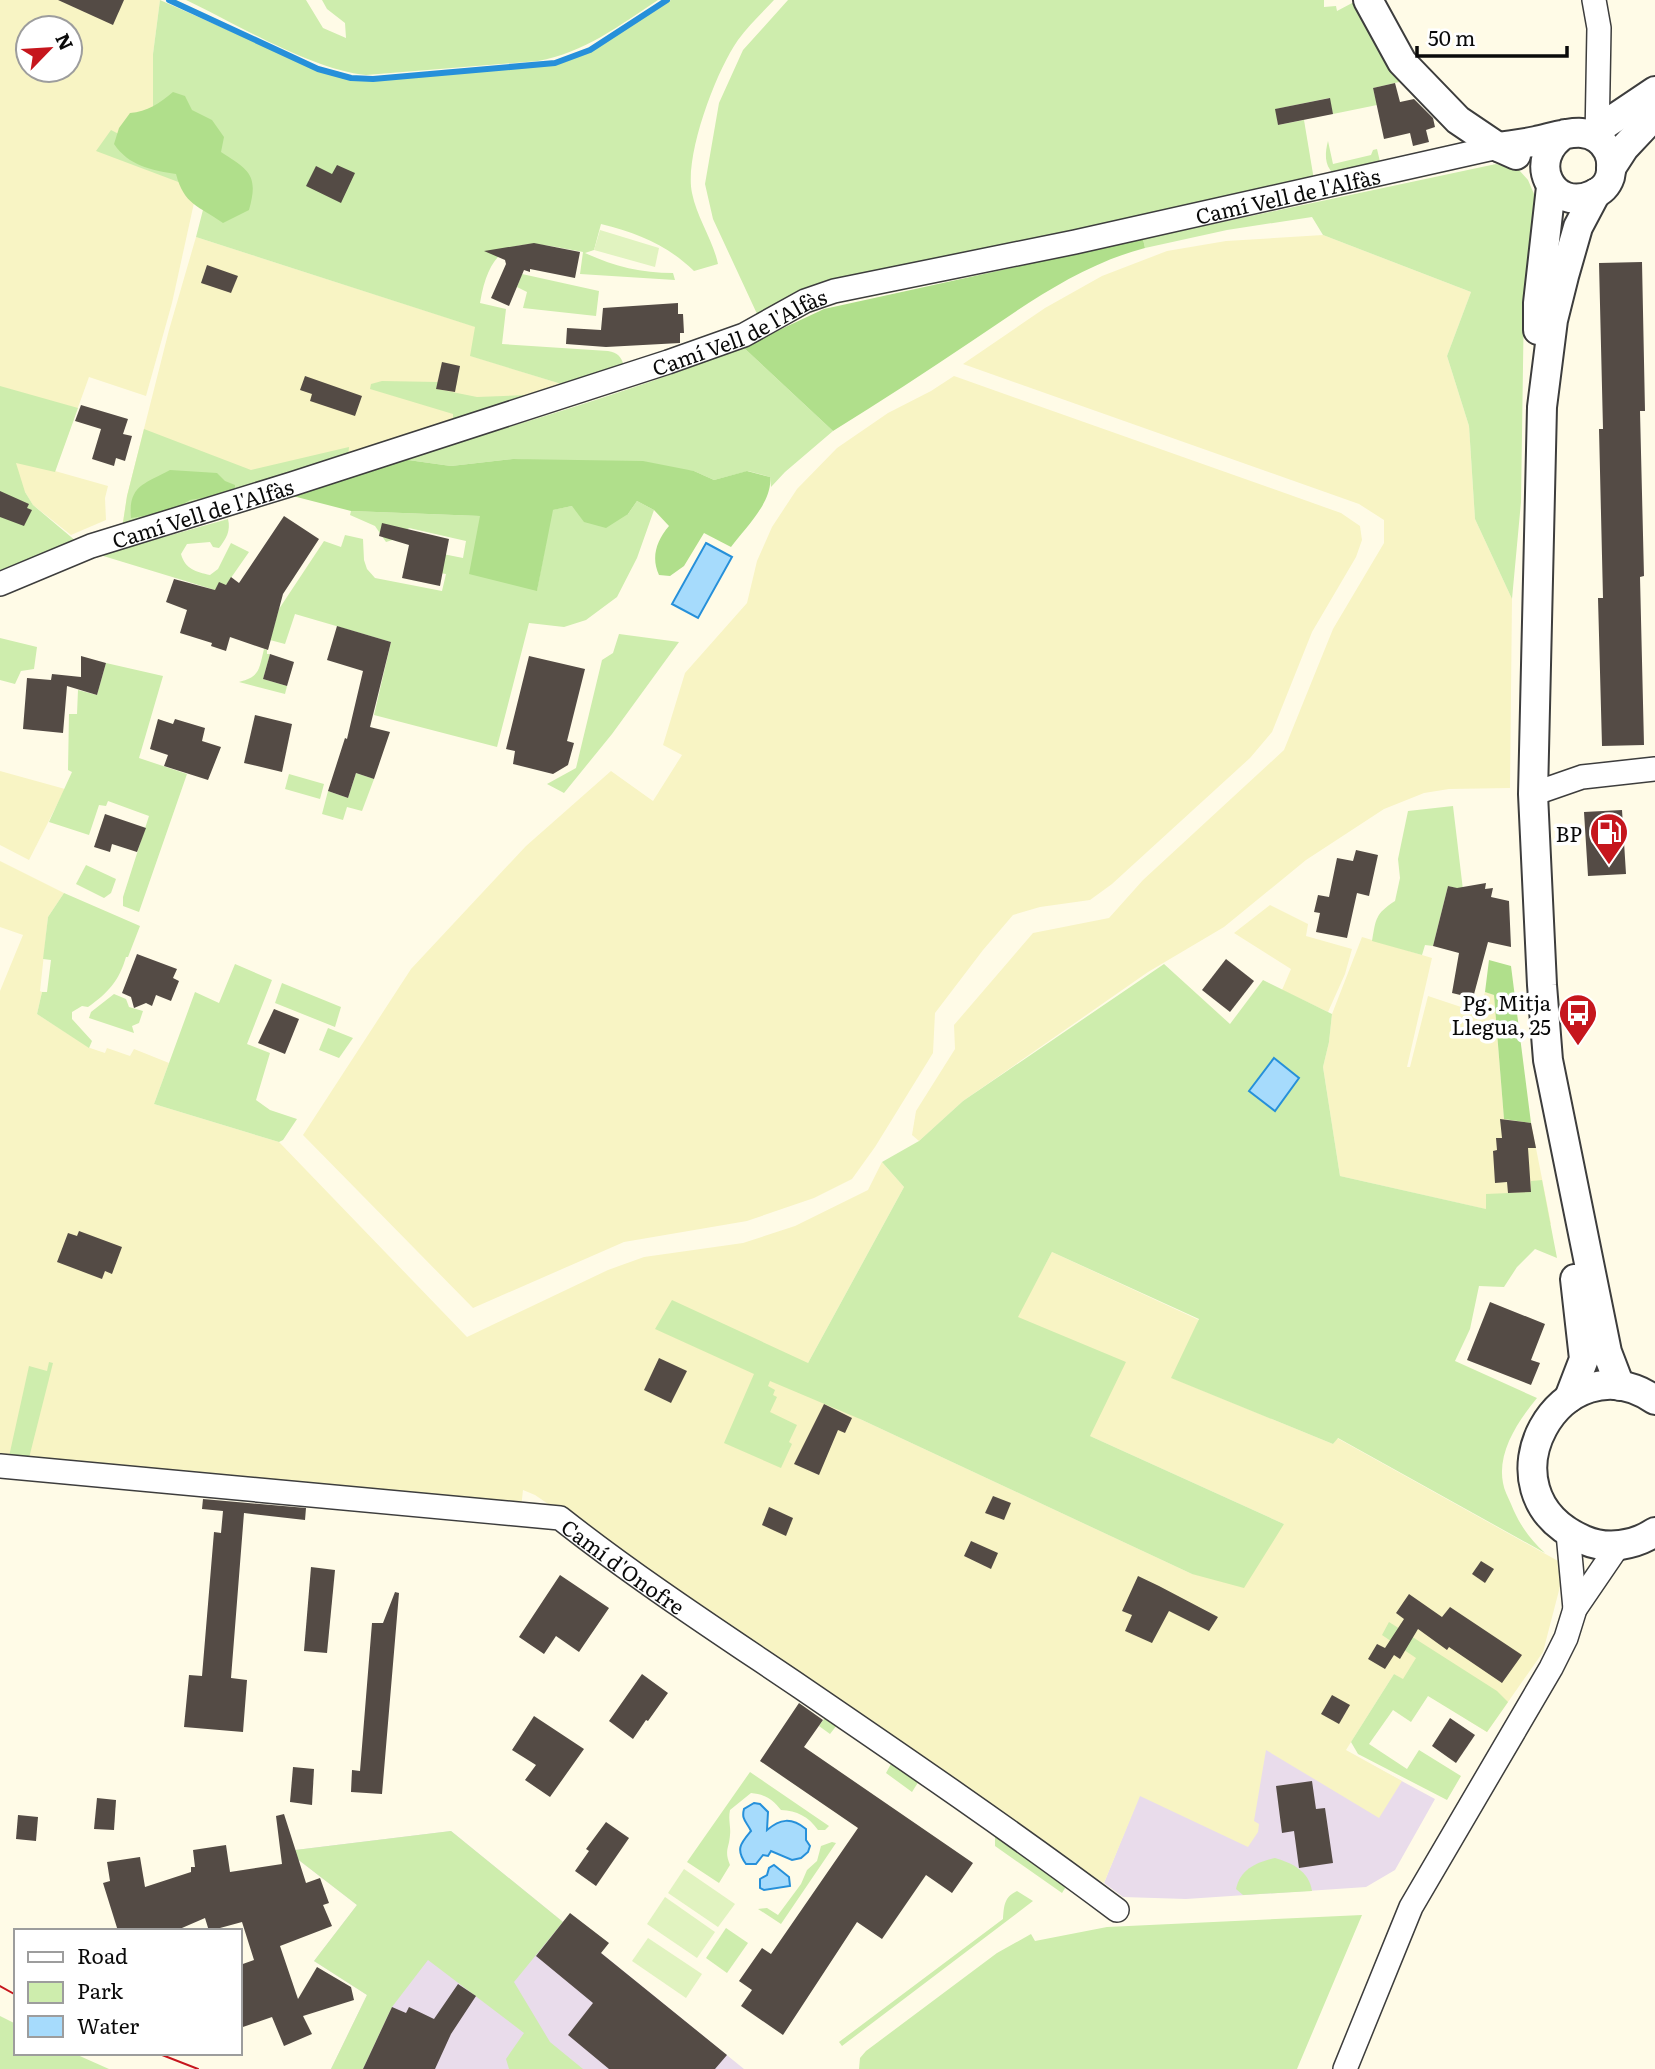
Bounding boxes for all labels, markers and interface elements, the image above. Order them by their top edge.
north arrow [14,14,84,84]
scale bar [1417,14,1568,58]
text: 50 m [1428,21,1475,52]
text: N [49,28,81,55]
street label: Camí Vell de l'Alfàs [1192,159,1383,230]
street label: Camí Vell de l'Alfàs [648,279,830,382]
street label: Camí Vell de l'Alfàs [108,469,297,554]
fuel station icon: BP [1588,811,1630,866]
place label: BP [1555,817,1582,848]
place label: Pg. Mitja Llegua, 25 [1452,986,1552,1041]
bus stop icon: Pg. Mitja Llegua, 25 [1557,992,1599,1047]
street label: Camí d'Onofre [556,1510,692,1621]
legend [14,1929,242,2055]
text: Road [77,1939,128,1970]
text: Park [77,1974,123,2005]
text: Water [77,2009,139,2040]

